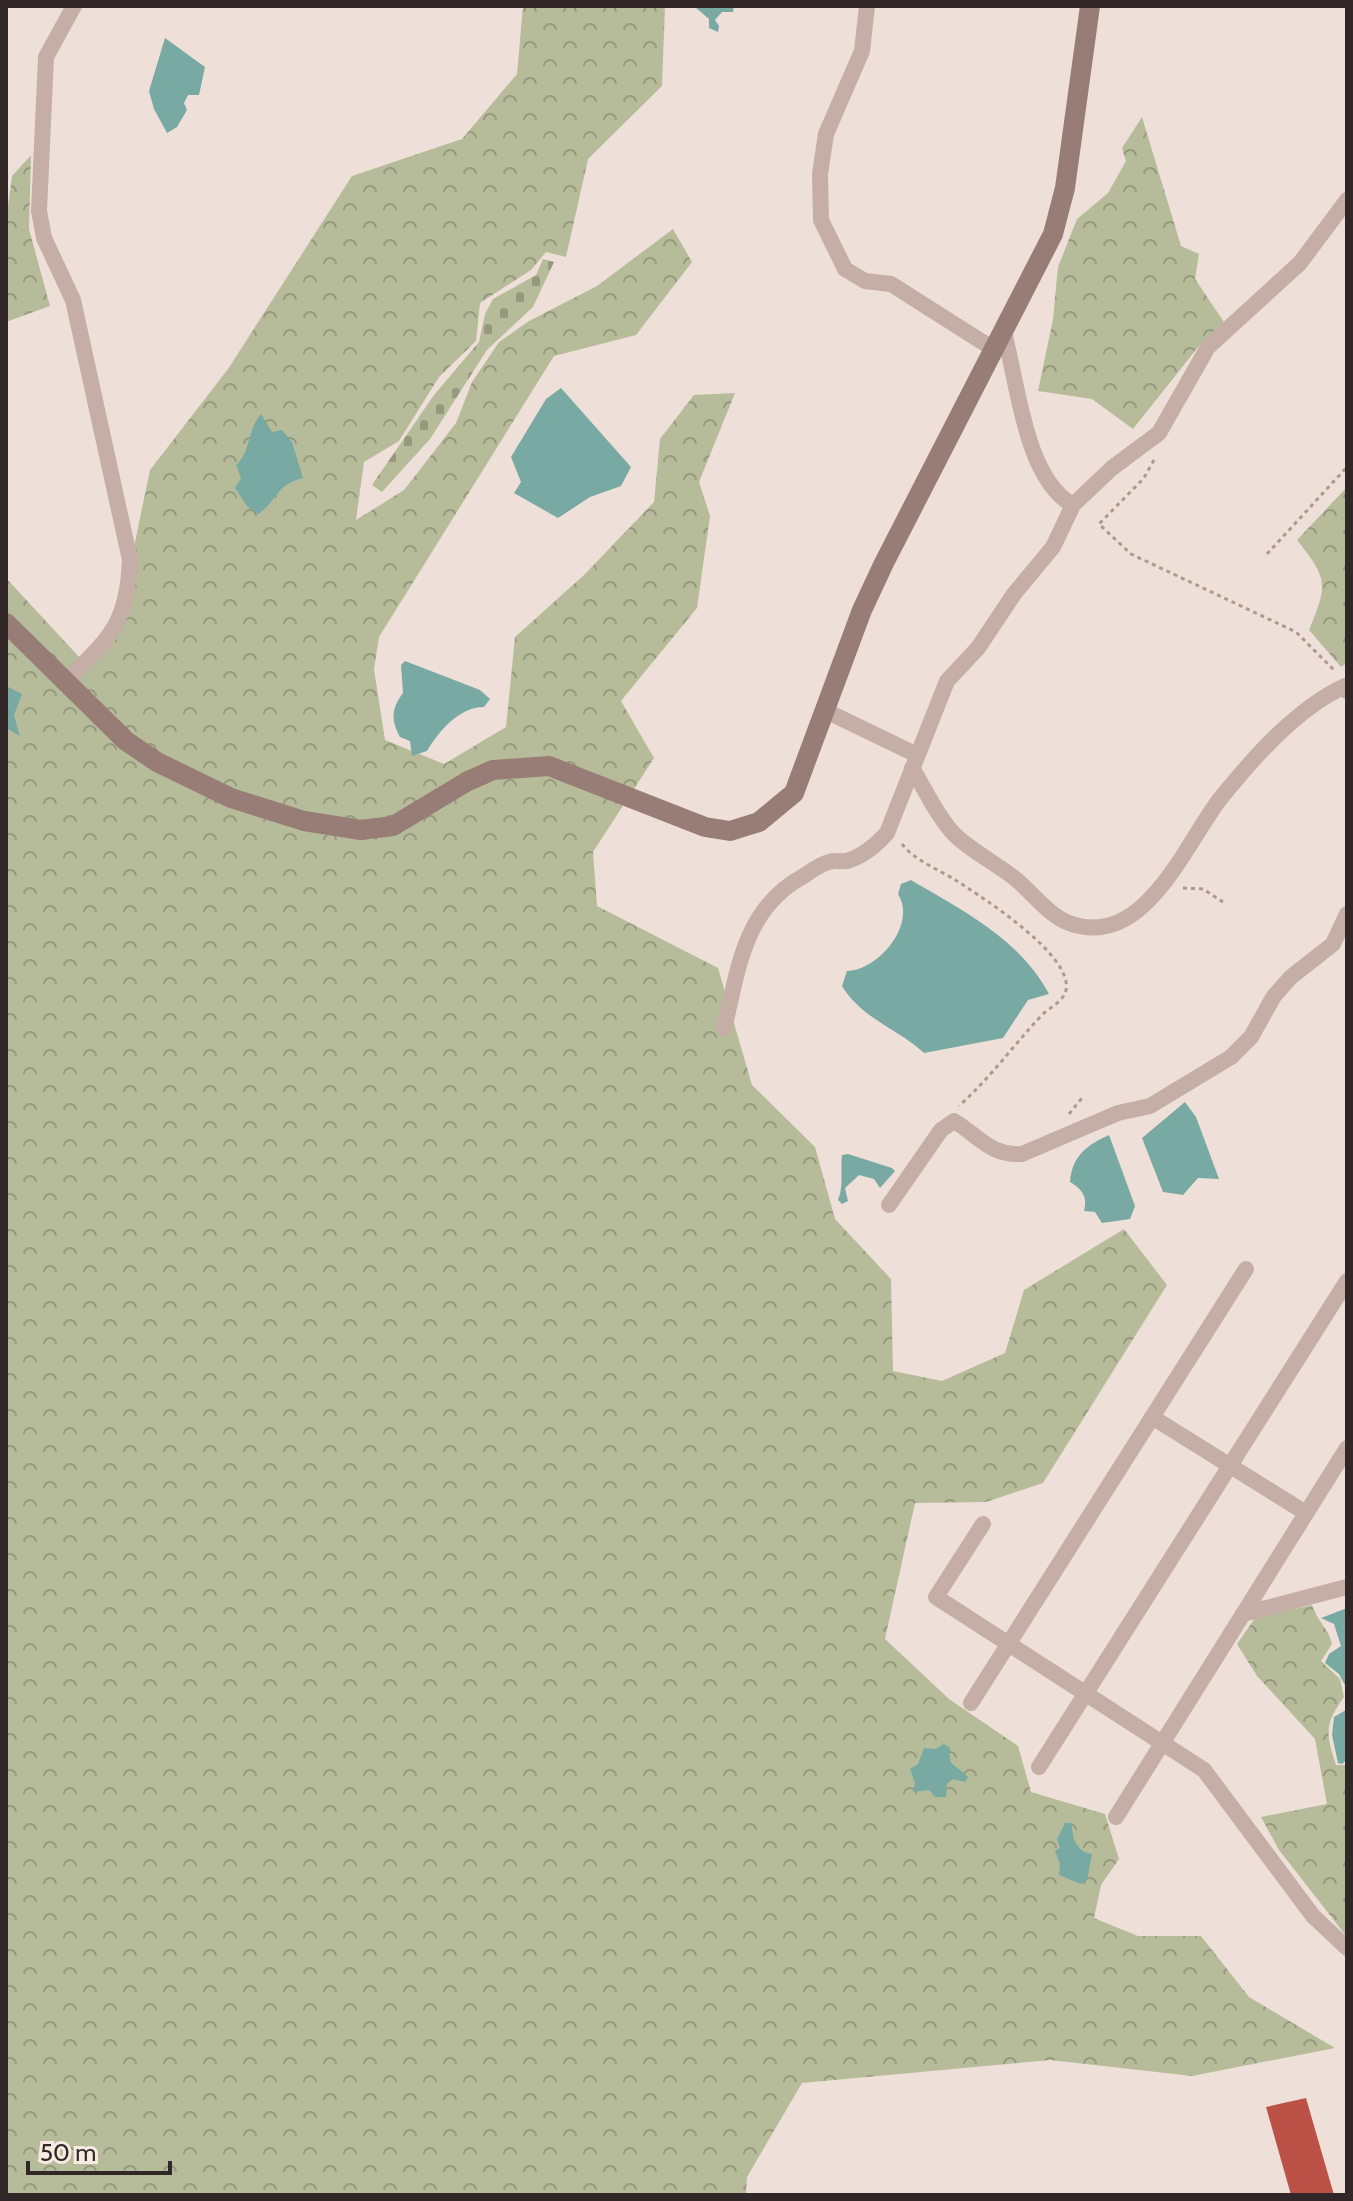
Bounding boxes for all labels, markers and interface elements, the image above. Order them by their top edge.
scale bar [28,2125,170,2175]
text: 50 m [40,2138,96,2167]

